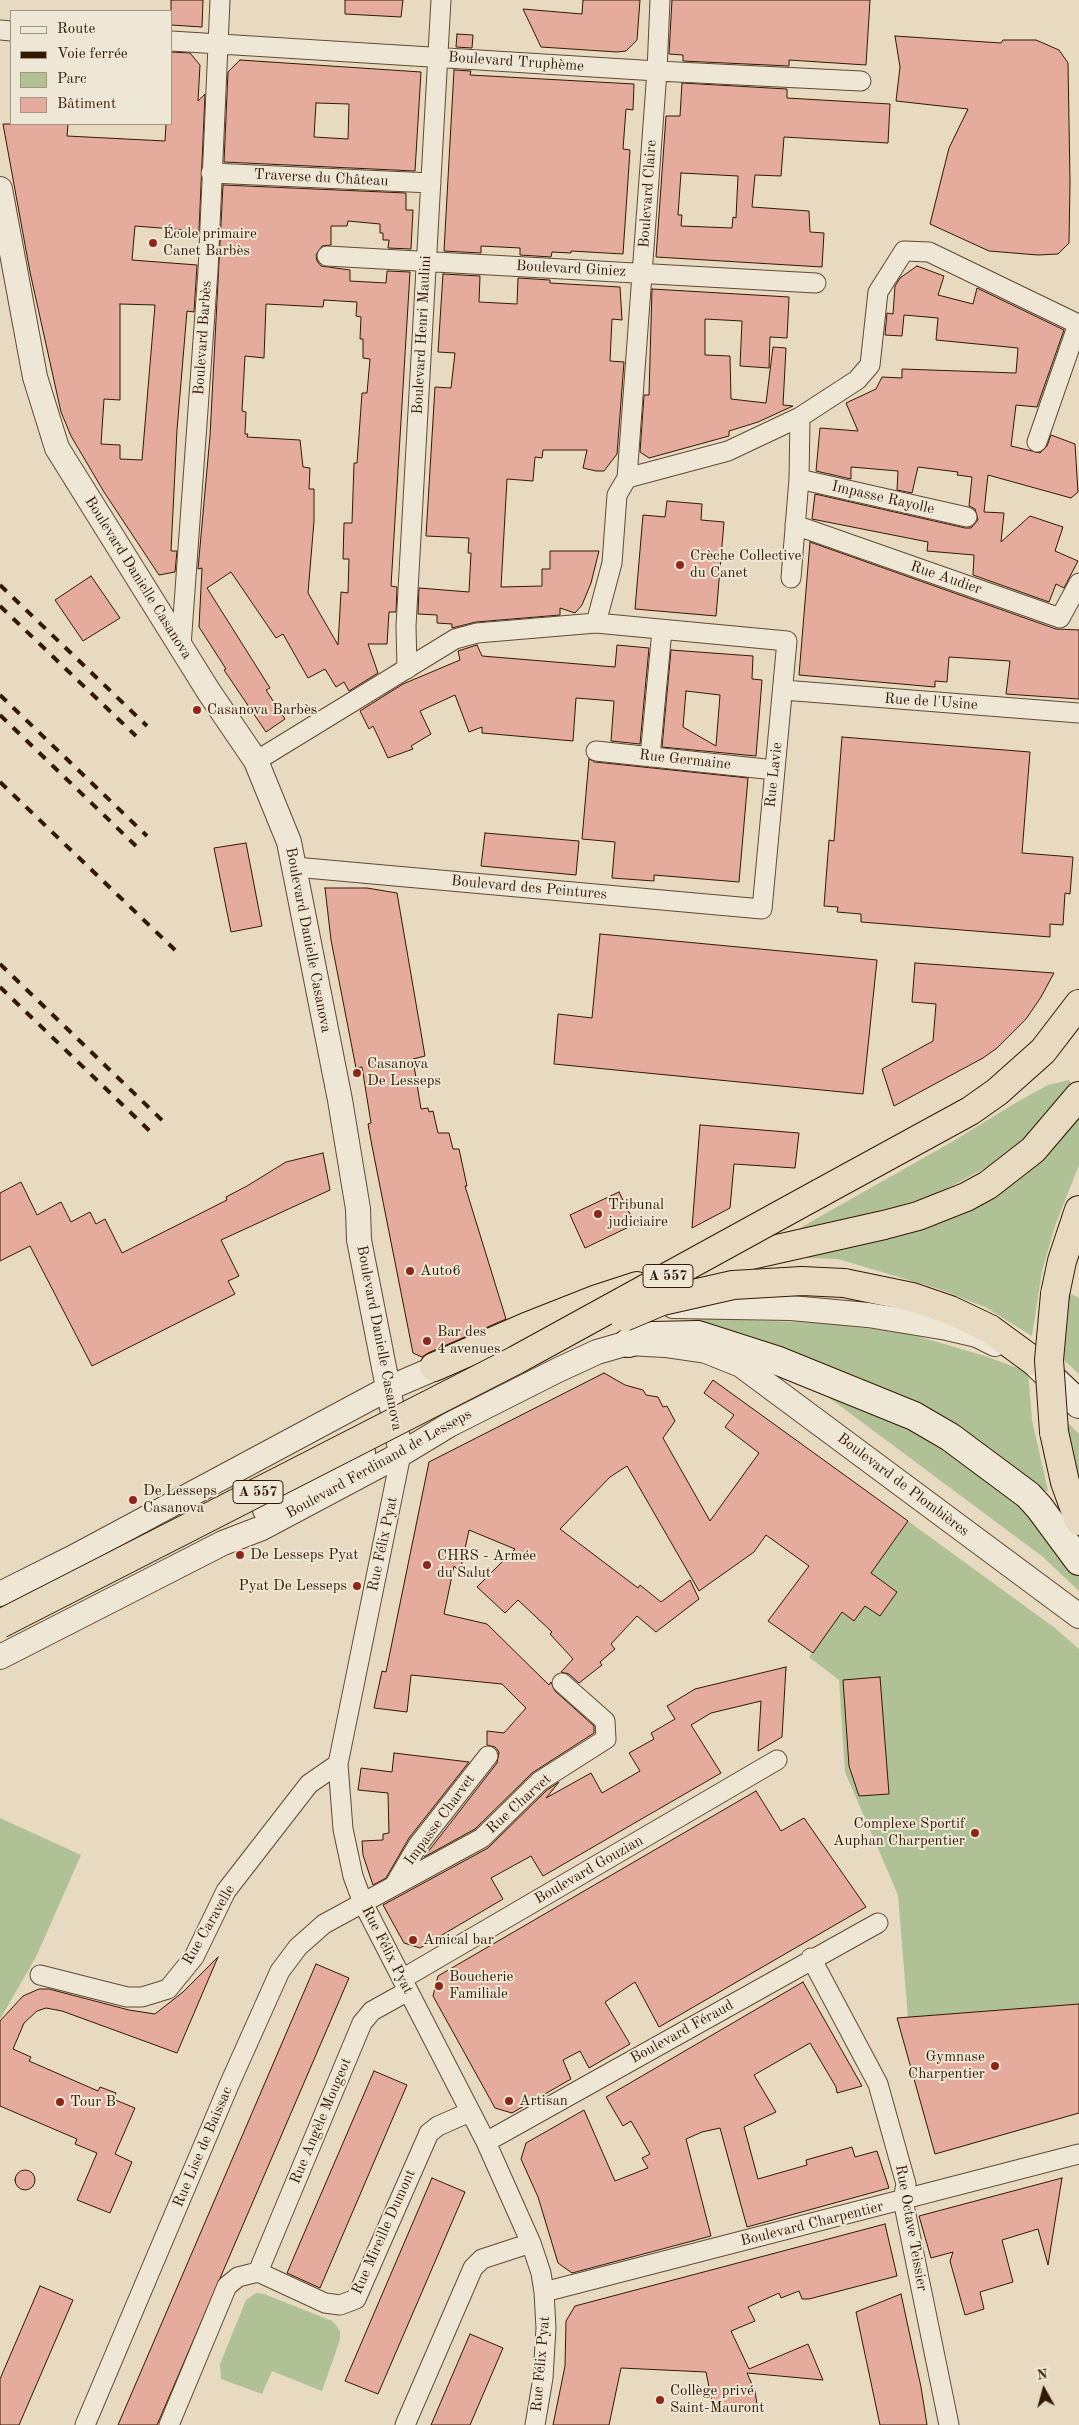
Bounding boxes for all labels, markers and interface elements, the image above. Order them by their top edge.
legend [10,10,172,125]
text: Route [57,22,95,37]
text: Voie ferrée [57,47,128,62]
street label: Boulevard Truphème [447,48,585,76]
text: Parc [57,72,87,87]
text: Bâtiment [57,97,116,112]
street label: Boulevard Claire [635,139,661,249]
street label: Traverse du Château [253,165,389,191]
place label: École primaire Canet Barbès [163,225,257,260]
marker: École primaire Canet Barbès [147,237,159,249]
street label: Boulevard Henri Maulini [409,255,435,415]
street label: Boulevard Giniez [515,257,627,281]
street label: Boulevard Barbès [190,280,216,396]
street label: Impasse Rayolle [830,477,936,519]
street label: Boulevard Danielle Casanova [80,493,196,663]
place label: Crèche Collective du Canet [690,547,801,582]
street label: Rue Audier [908,557,984,599]
marker: Crèche Collective du Canet [674,559,686,571]
street label: Rue de l'Usine [884,690,978,714]
place label: Casanova Barbès [207,701,317,719]
marker: Casanova Barbès [191,704,203,716]
street label: Rue Lavie [762,741,786,809]
street label: Rue Germaine [638,746,732,774]
street label: Boulevard Danielle Casanova [281,846,335,1034]
street label: Boulevard des Peintures [450,872,608,904]
place label: Casanova De Lesseps [367,1055,441,1090]
marker: Casanova De Lesseps [351,1067,363,1079]
place label: Tribunal judiciaire [608,1196,668,1231]
marker: Tribunal judiciaire [592,1208,604,1220]
street label: Boulevard Danielle Casanova [352,1244,406,1432]
place label: Auto6 [420,1262,461,1280]
road number: A 557 [643,1264,693,1288]
marker: Auto6 [404,1265,416,1277]
place label: Bar des 4 avenues [437,1323,500,1358]
marker: Bar des 4 avenues [421,1335,433,1347]
street label: Boulevard Ferdinand de Lesseps [283,1405,475,1523]
street label: Boulevard de Plombières [833,1430,973,1540]
road number: A 557 [233,1480,283,1504]
place label: De Lesseps Casanova [143,1482,217,1517]
marker: De Lesseps Casanova [127,1494,139,1506]
street label: Rue Félix Pyat [364,1495,402,1593]
place label: De Lesseps Pyat [250,1546,358,1564]
place label: CHRS - Armée du Salut [437,1547,536,1582]
marker: De Lesseps Pyat [234,1549,246,1561]
marker: CHRS - Armée du Salut [421,1559,433,1571]
place label: Pyat De Lesseps [239,1577,347,1595]
marker: Pyat De Lesseps [351,1580,363,1592]
street label: Rue Charvet [483,1770,555,1838]
street label: Impasse Charvet [401,1771,479,1869]
place label: Complexe Sportif Auphan Charpentier [833,1815,965,1850]
marker: Complexe Sportif Auphan Charpentier [969,1827,981,1839]
street label: Boulevard Gouzian [532,1832,646,1908]
street label: Rue Caravelle [179,1882,239,1968]
street label: Rue Félix Pyat [357,1903,417,1997]
place label: Amical bar [423,1931,494,1949]
marker: Amical bar [407,1934,419,1946]
place label: Boucherie Familiale [449,1968,513,2003]
marker: Boucherie Familiale [433,1980,445,1992]
street label: Boulevard Féraud [627,1996,737,2068]
place label: Gymnase Charpentier [908,2048,985,2083]
street label: Rue Angèle Mougeot [286,2055,356,2187]
marker: Gymnase Charpentier [989,2060,1001,2072]
street label: Rue Lise de Baissac [169,2084,237,2210]
place label: Artisan [519,2092,568,2110]
place label: Tour B [70,2093,116,2111]
marker: Artisan [503,2095,515,2107]
marker: Tour B [54,2096,66,2108]
street label: Rue Octave Teissier [891,2163,931,2293]
street label: Rue Mireille Dumont [348,2167,420,2297]
street label: Boulevard Charpentier [739,2198,885,2250]
street label: Rue Félix Pyat [528,2315,554,2413]
north arrow [1019,2365,1069,2415]
text: N [1036,2368,1048,2383]
place label: Collège privé Saint-Mauront [670,2382,765,2417]
marker: Collège privé Saint-Mauront [654,2394,666,2406]

